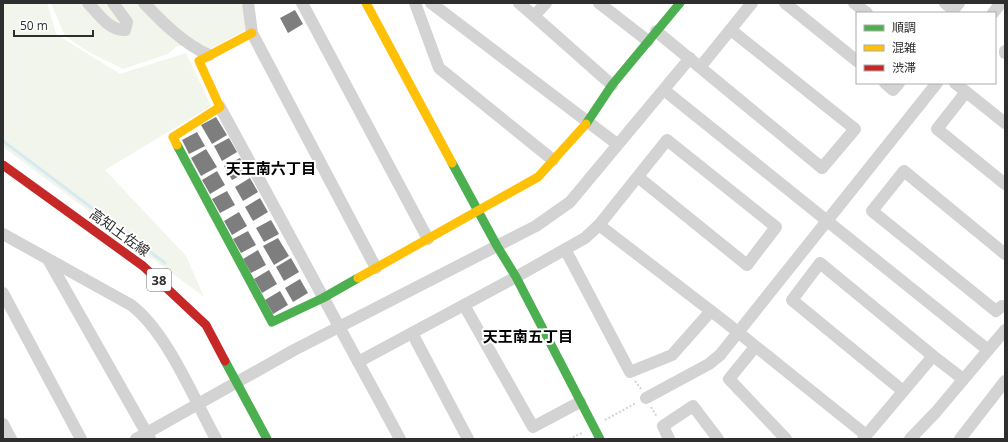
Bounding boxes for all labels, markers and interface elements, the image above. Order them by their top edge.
scale bar [14,12,93,38]
legend [856,12,996,84]
text: 50 m [20,17,48,34]
text: 順調 [892,19,916,36]
text: 混雑 [892,39,916,56]
text: 渋滞 [892,59,916,76]
district label: 天王南六丁目 [226,158,316,178]
street label: 高知土佐線 [86,204,154,260]
road number: 38 [147,269,171,291]
district label: 天王南五丁目 [483,326,573,346]

